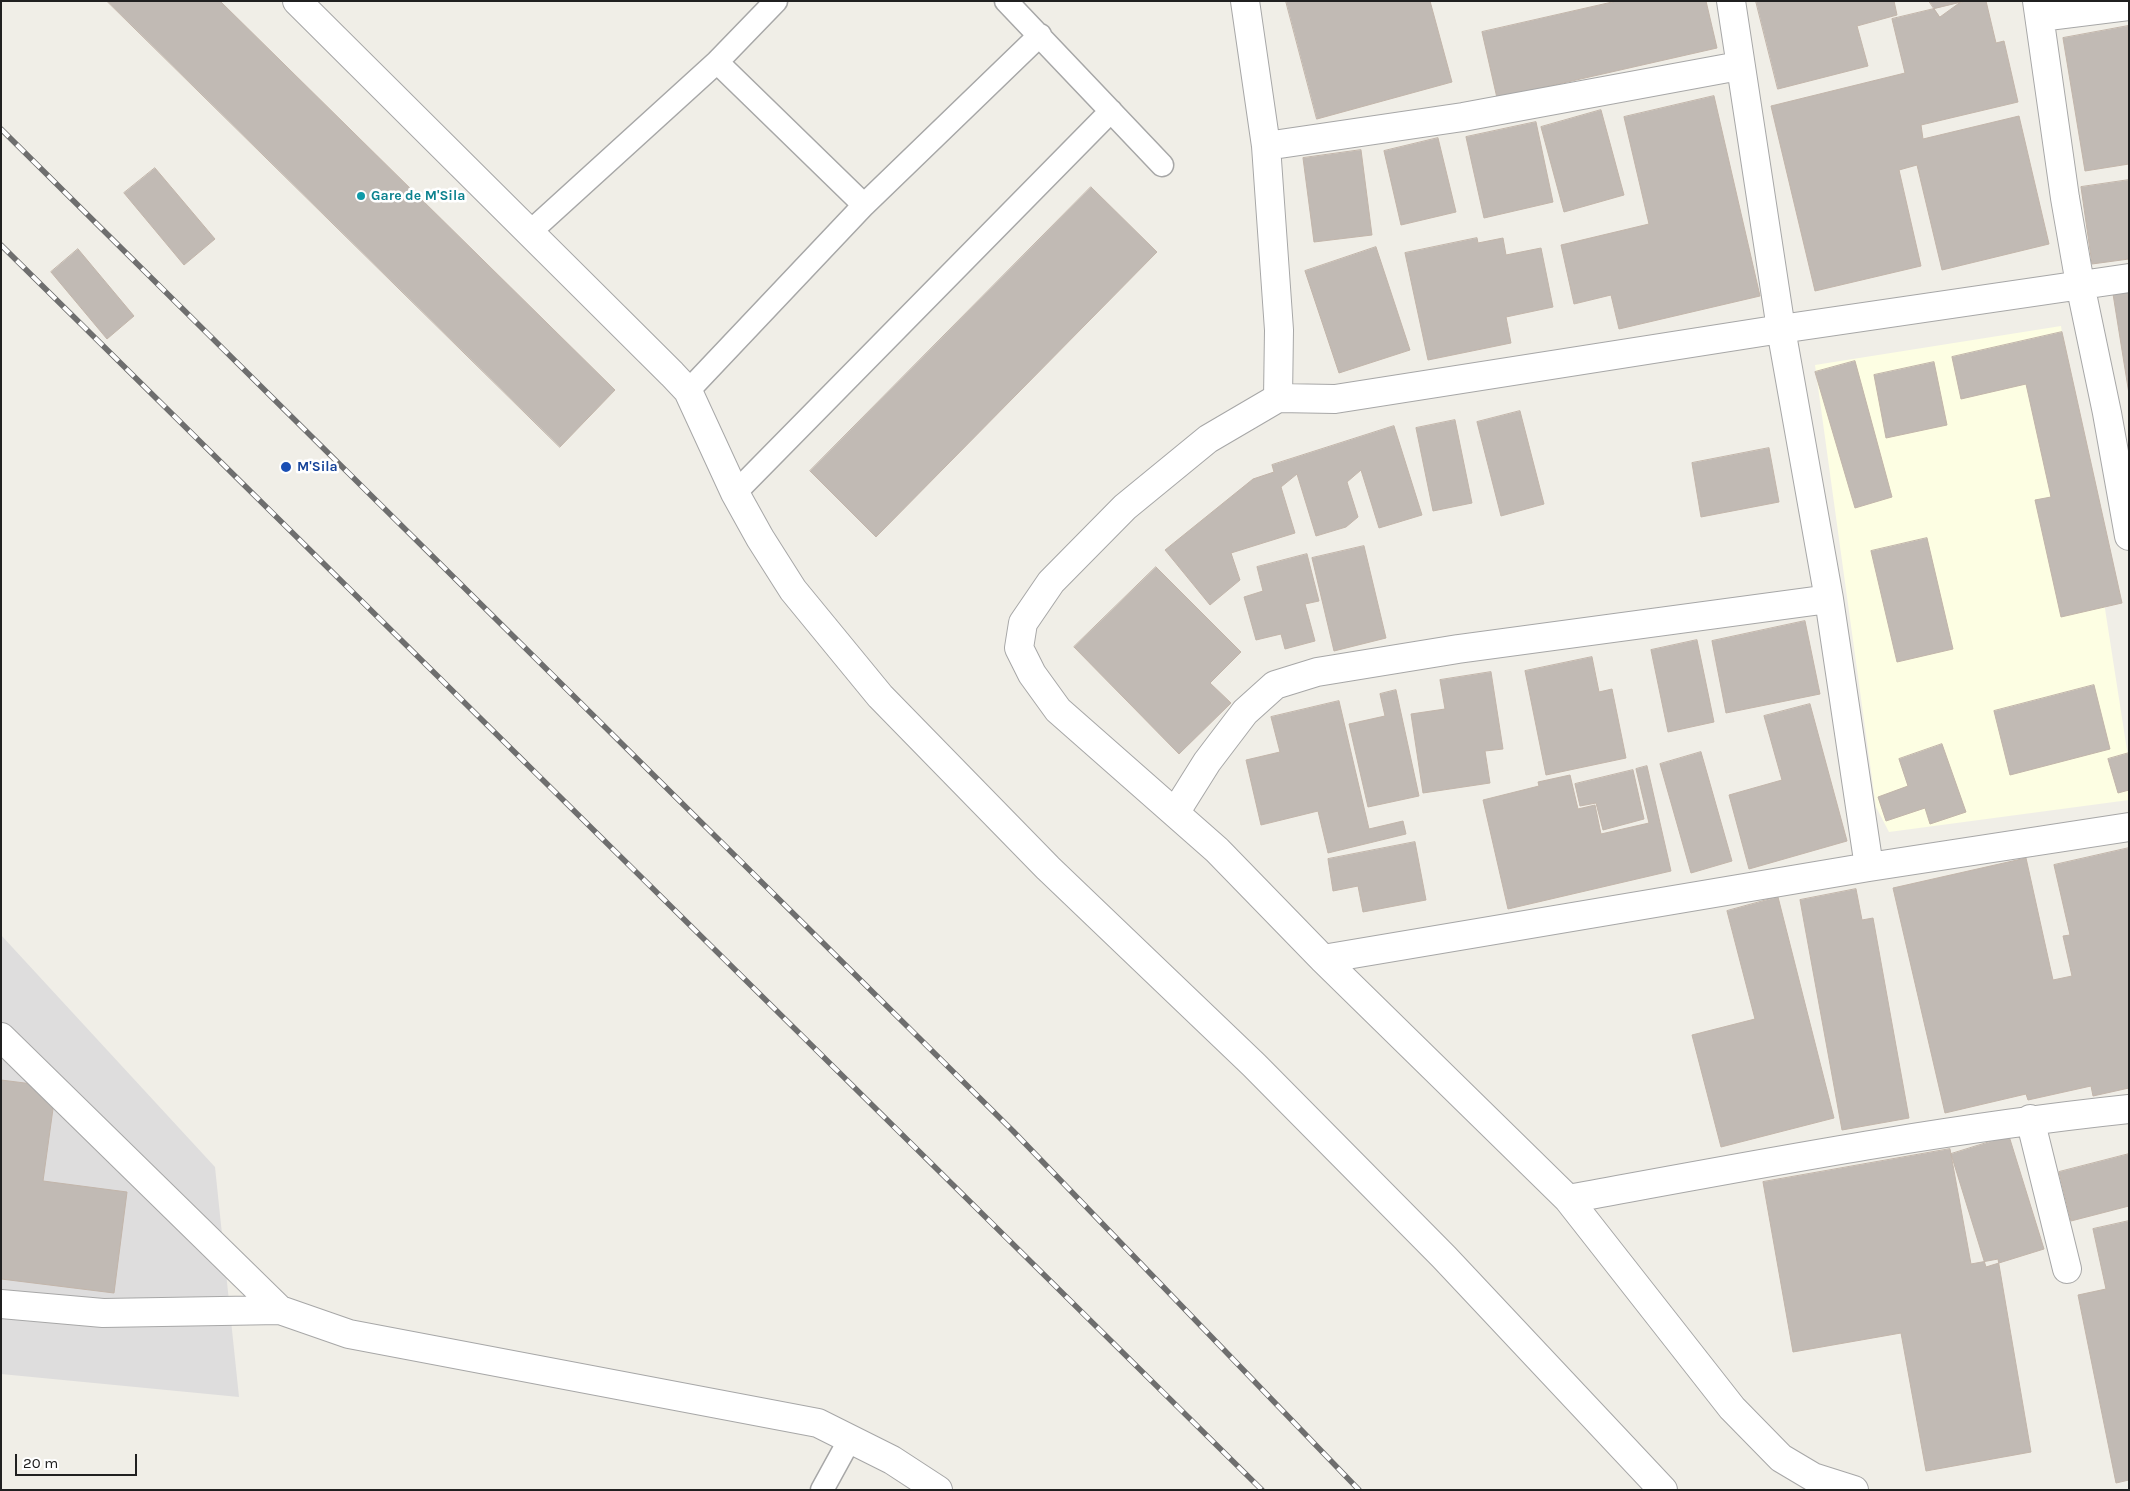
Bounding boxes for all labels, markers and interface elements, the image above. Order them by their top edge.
place label: Gare de M'Sila [371,188,465,204]
marker: Gare de M'Sila [355,190,367,202]
place label: M'Sila [297,459,338,475]
marker: M'Sila [279,460,293,474]
scale bar [18,1444,140,1476]
text: 20 m [23,1454,58,1472]

